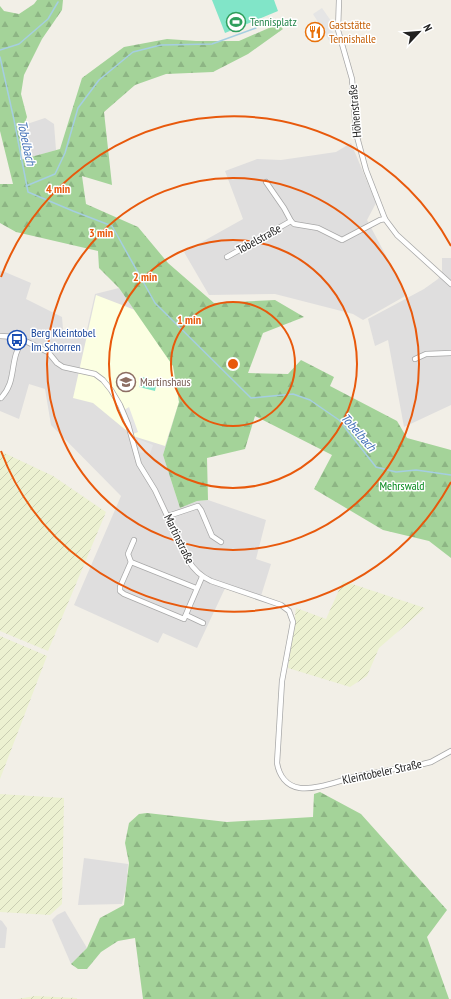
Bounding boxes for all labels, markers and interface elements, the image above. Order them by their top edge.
sports icon: Tennisplatz [225,11,247,33]
north arrow [399,12,439,52]
place label: Tennisplatz [250,14,297,29]
place label: Gaststätte Tennishalle [329,17,376,46]
restaurant icon: Gaststätte Tennishalle [304,21,326,43]
text: N [420,22,436,33]
street label: Höhenstraße [345,84,364,138]
water label: Tobelbach [13,119,40,168]
text: 4 min [46,181,70,196]
street label: Tobelstraße [234,220,284,257]
text: 3 min [89,225,113,240]
text: 2 min [133,269,157,284]
text: 1 min [177,312,201,327]
place label: Berg Kleintobel Im Schorren [31,325,96,354]
bus stop icon: Berg Kleintobel Im Schorren [6,329,28,351]
centre of rings [226,357,240,371]
school or university icon: Martinshaus [115,371,137,393]
place label: Martinshaus [140,374,191,389]
water label: Tobelbach [337,410,381,456]
park label: Mehrswald [379,478,425,493]
street label: Martinstraße [161,511,198,566]
street label: Kleintobeler Straße [341,756,423,787]

